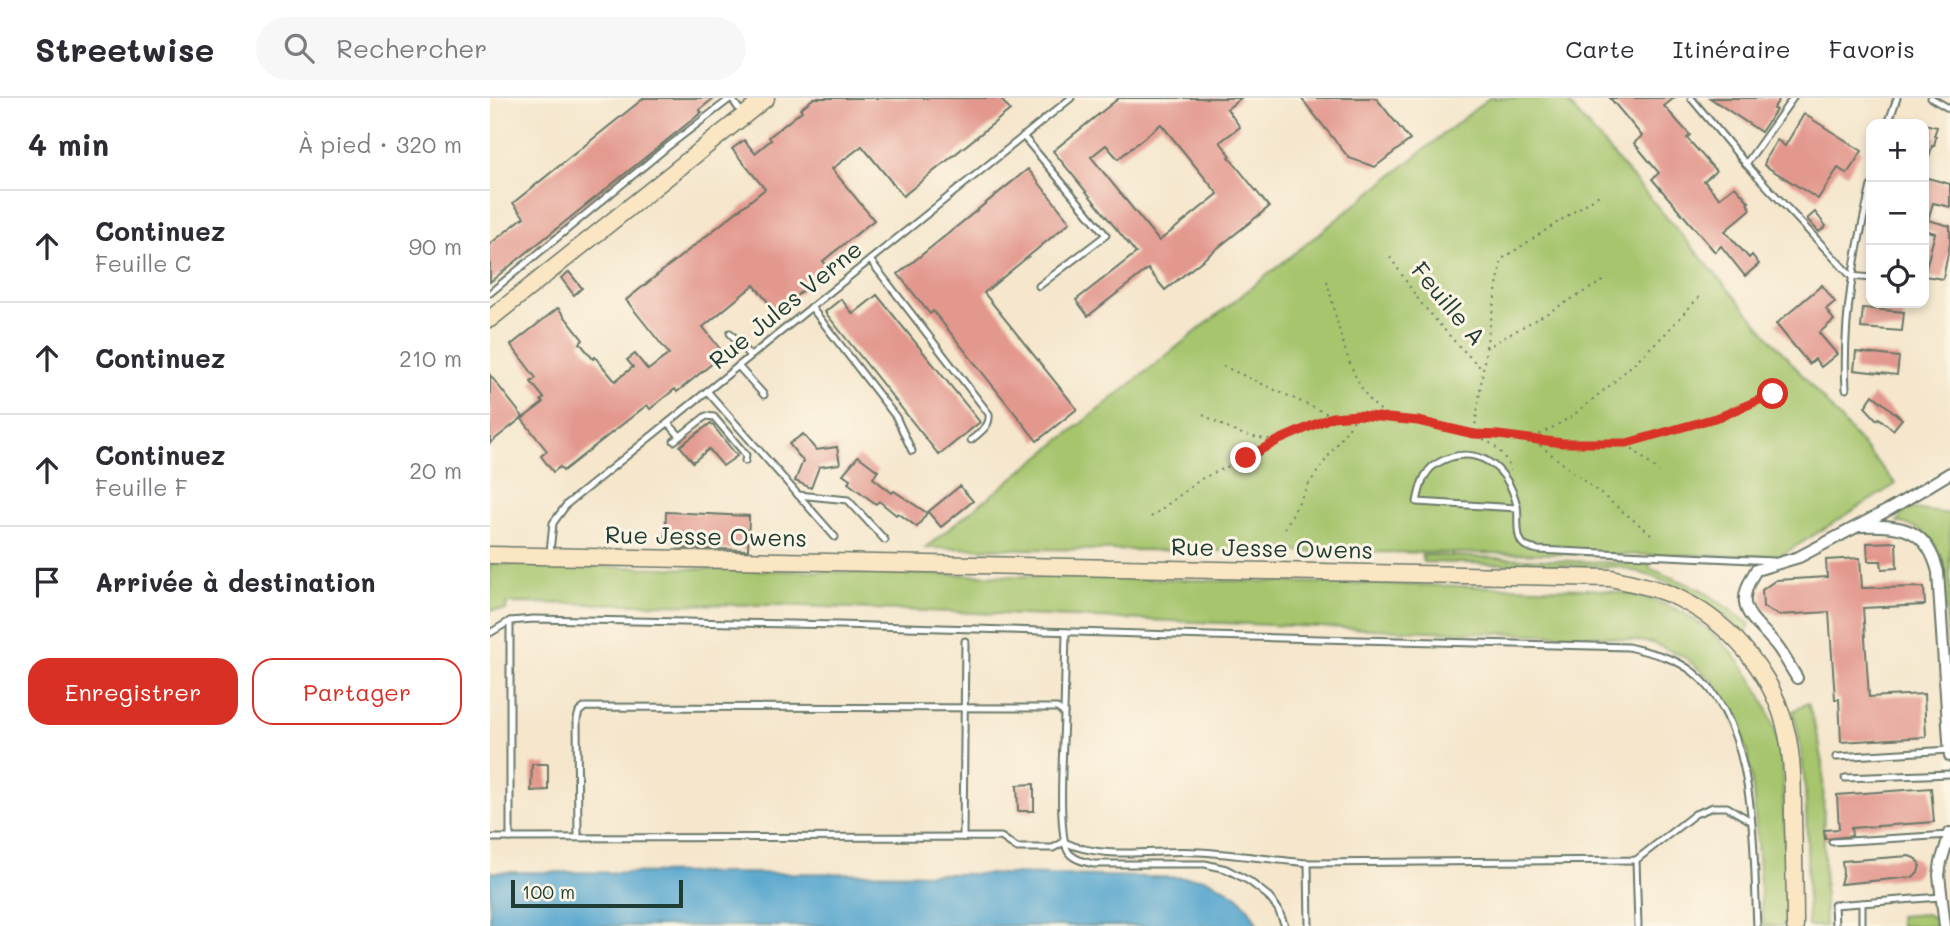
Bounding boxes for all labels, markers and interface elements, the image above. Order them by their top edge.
search box [256,17,746,80]
text: Streetwise [35,27,214,70]
icon: search [280,29,318,67]
text: Rechercher [336,31,487,65]
text: Carte [1565,33,1635,64]
text: Itinéraire [1673,33,1791,64]
text: Favoris [1829,33,1915,64]
map controls [1866,119,1929,308]
button: + [1866,119,1929,182]
text: 4 min [28,124,109,164]
text: À pied · 320 m [298,129,462,159]
button: − [1866,182,1929,245]
text: Continuez [95,214,225,248]
icon: ahead [28,227,66,265]
text: 90 m [409,231,462,261]
street label: Rue Jules Verne [702,233,868,375]
button: locate [1866,245,1929,308]
text: Feuille C [95,248,191,278]
street label: Feuille A [1405,255,1493,351]
icon: ahead [28,339,66,377]
text: Continuez [95,341,225,375]
text: 210 m [399,343,462,373]
route start [1757,378,1788,409]
text: Continuez [95,438,225,472]
route end [1230,442,1261,473]
icon: ahead [28,451,66,489]
text: 20 m [409,455,462,485]
text: Feuille F [95,472,188,502]
street label: Rue Jesse Owens [605,518,807,553]
street label: Rue Jesse Owens [1171,530,1373,565]
icon: arrive [28,563,66,601]
text: Arrivée à destination [95,565,375,599]
button: Enregistrer [28,658,238,725]
button: Partager [252,658,462,725]
scale bar [511,877,682,909]
text: 100 m [522,879,575,904]

